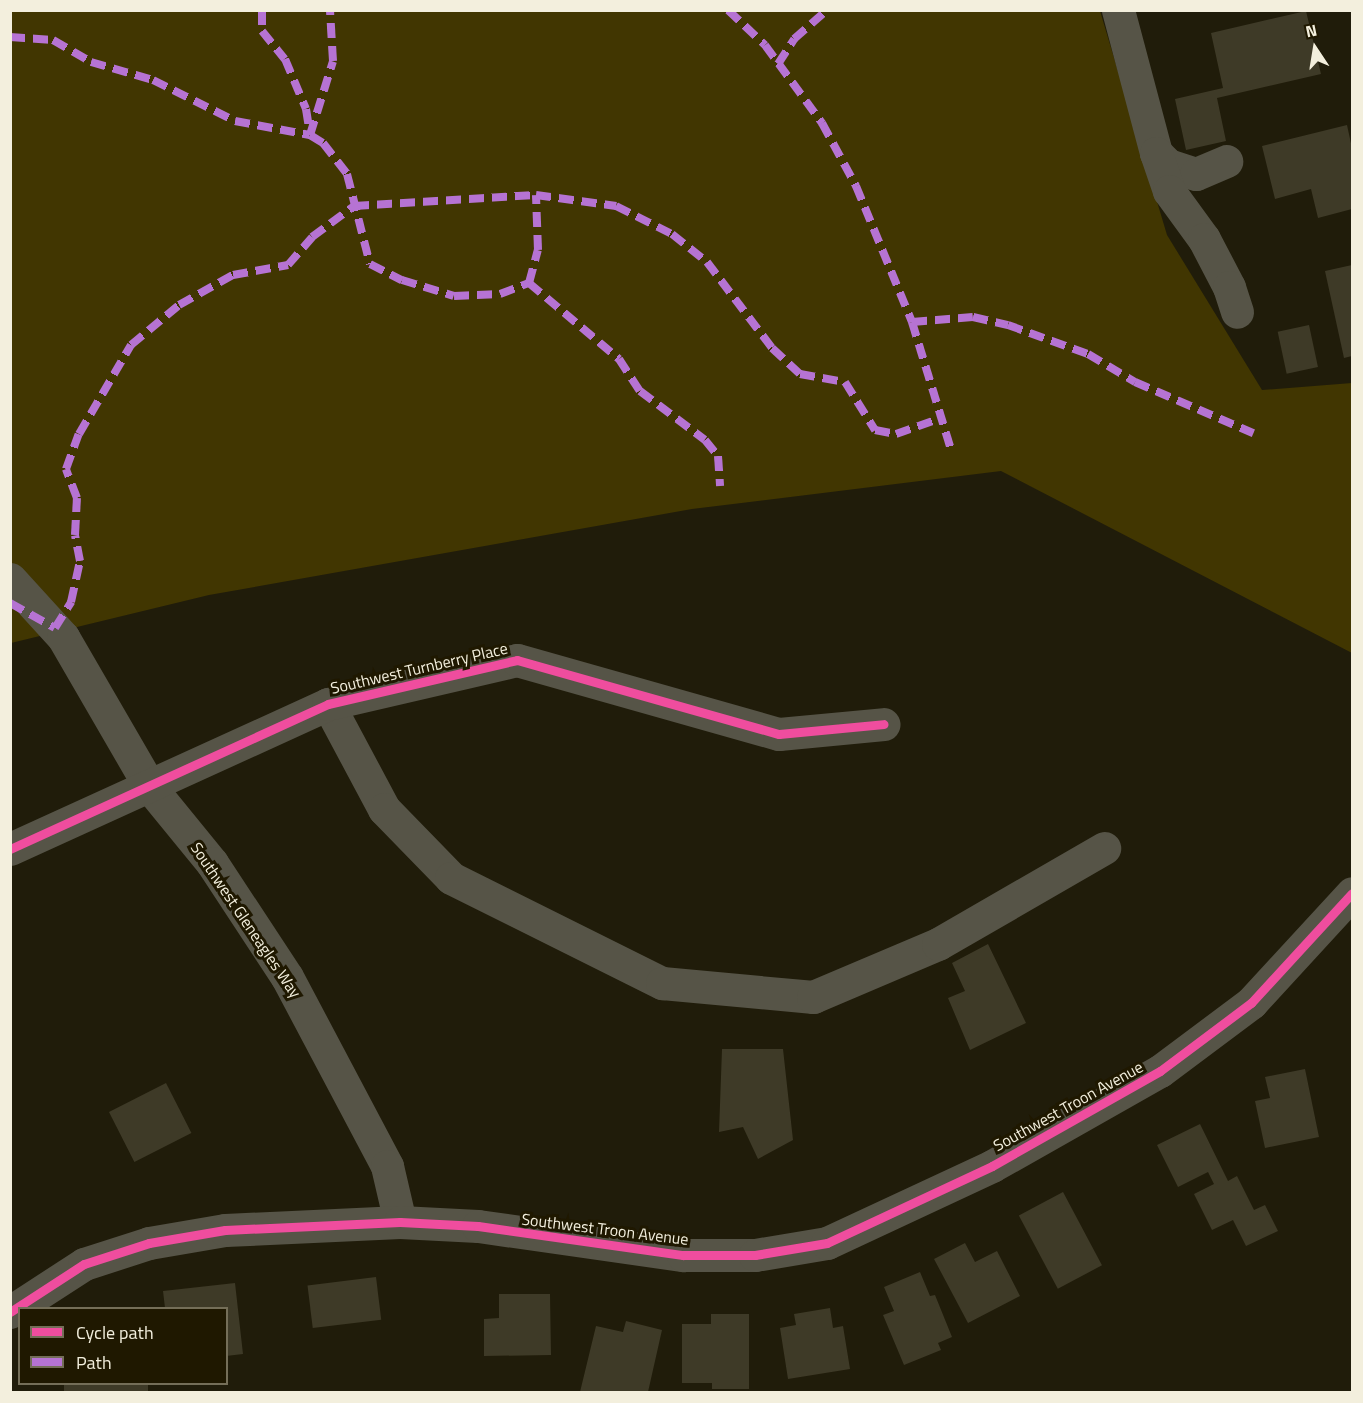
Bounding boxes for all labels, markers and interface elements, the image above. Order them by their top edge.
north arrow [1285,18,1345,78]
text: N [1303,18,1319,43]
street label: Southwest Turnberry Place [329,638,509,698]
street label: Southwest Gleneagles Way [187,839,305,1001]
street label: Southwest Troon Avenue [990,1057,1146,1155]
street label: Southwest Troon Avenue [520,1209,690,1249]
legend [18,1307,228,1385]
text: Cycle path [76,1319,154,1346]
text: Path [76,1349,112,1376]

